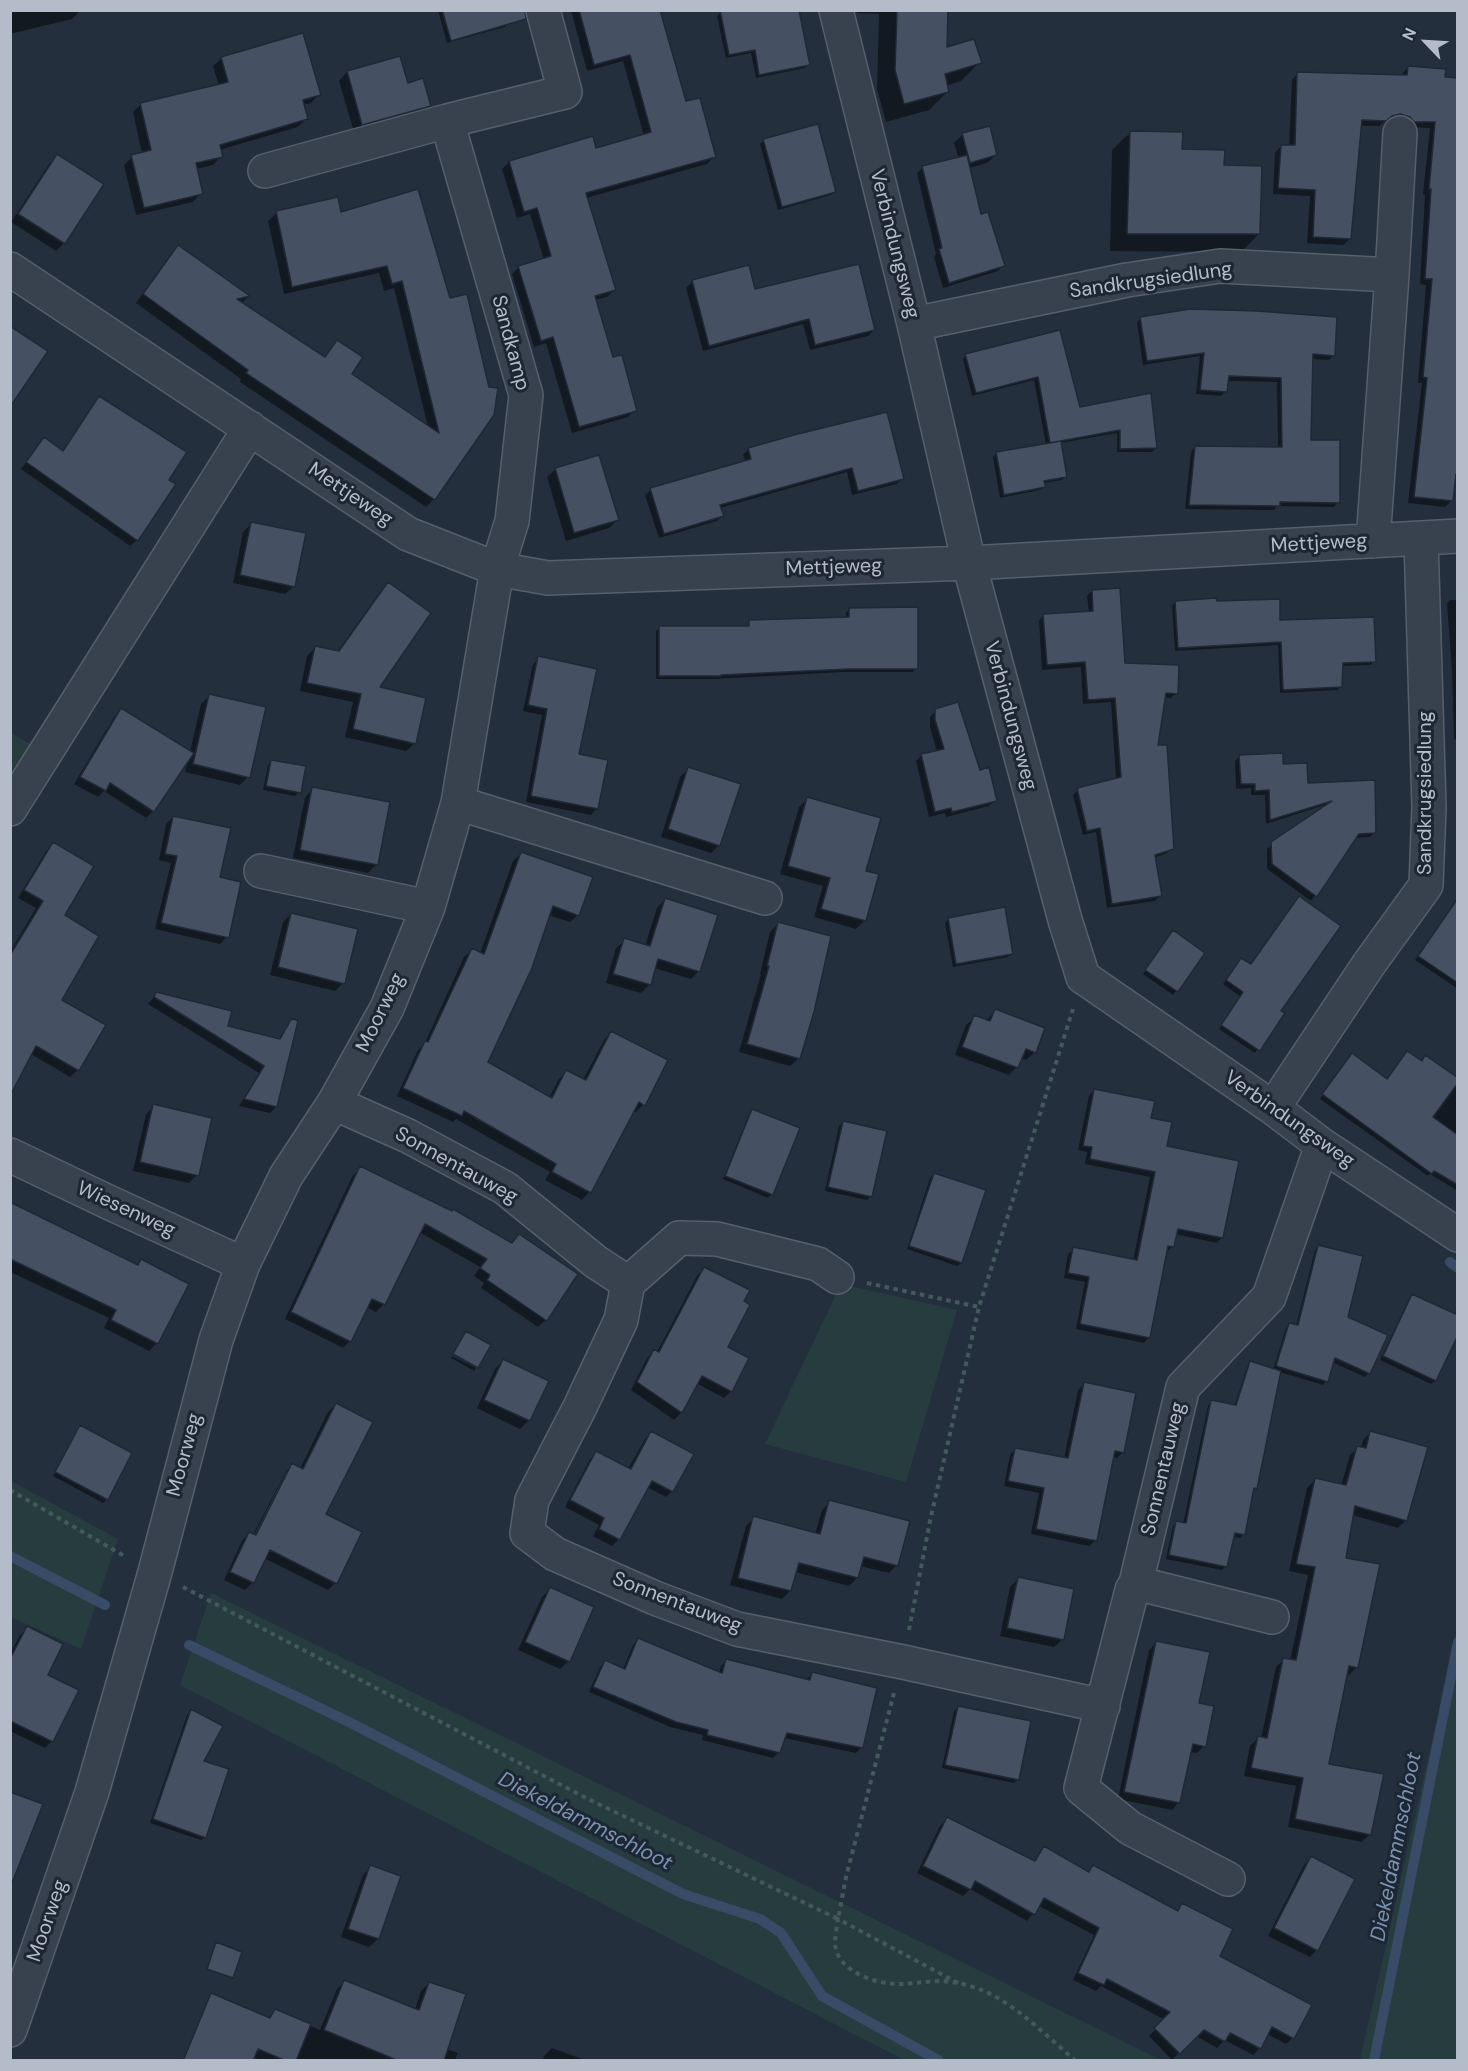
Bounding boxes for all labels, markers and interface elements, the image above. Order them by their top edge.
north arrow [1396,12,1456,72]
text: N [1397,24,1421,44]
street label: Verbindungsweg [864,167,924,321]
street label: Sandkrugsiedlung [1068,258,1234,304]
street label: Sandkamp [486,293,534,393]
street label: Mettjeweg [303,458,397,532]
street label: Mettjeweg [1270,529,1368,559]
street label: Mettjeweg [785,554,883,582]
street label: Verbindungsweg [979,639,1041,793]
street label: Sandkrugsiedlung [1414,711,1438,875]
street label: Moorweg [352,969,410,1057]
street label: Verbindungsweg [1219,1066,1359,1174]
street label: Sonnentauweg [390,1122,522,1210]
street label: Wiesenweg [73,1177,179,1243]
street label: Sonnentauweg [1137,1400,1191,1538]
street label: Moorweg [162,1411,208,1499]
street label: Sonnentauweg [609,1567,745,1639]
water label: Diekeldammschloot [1366,1750,1428,1944]
water label: Diekeldammschloot [494,1767,676,1877]
street label: Moorweg [23,1877,73,1965]

